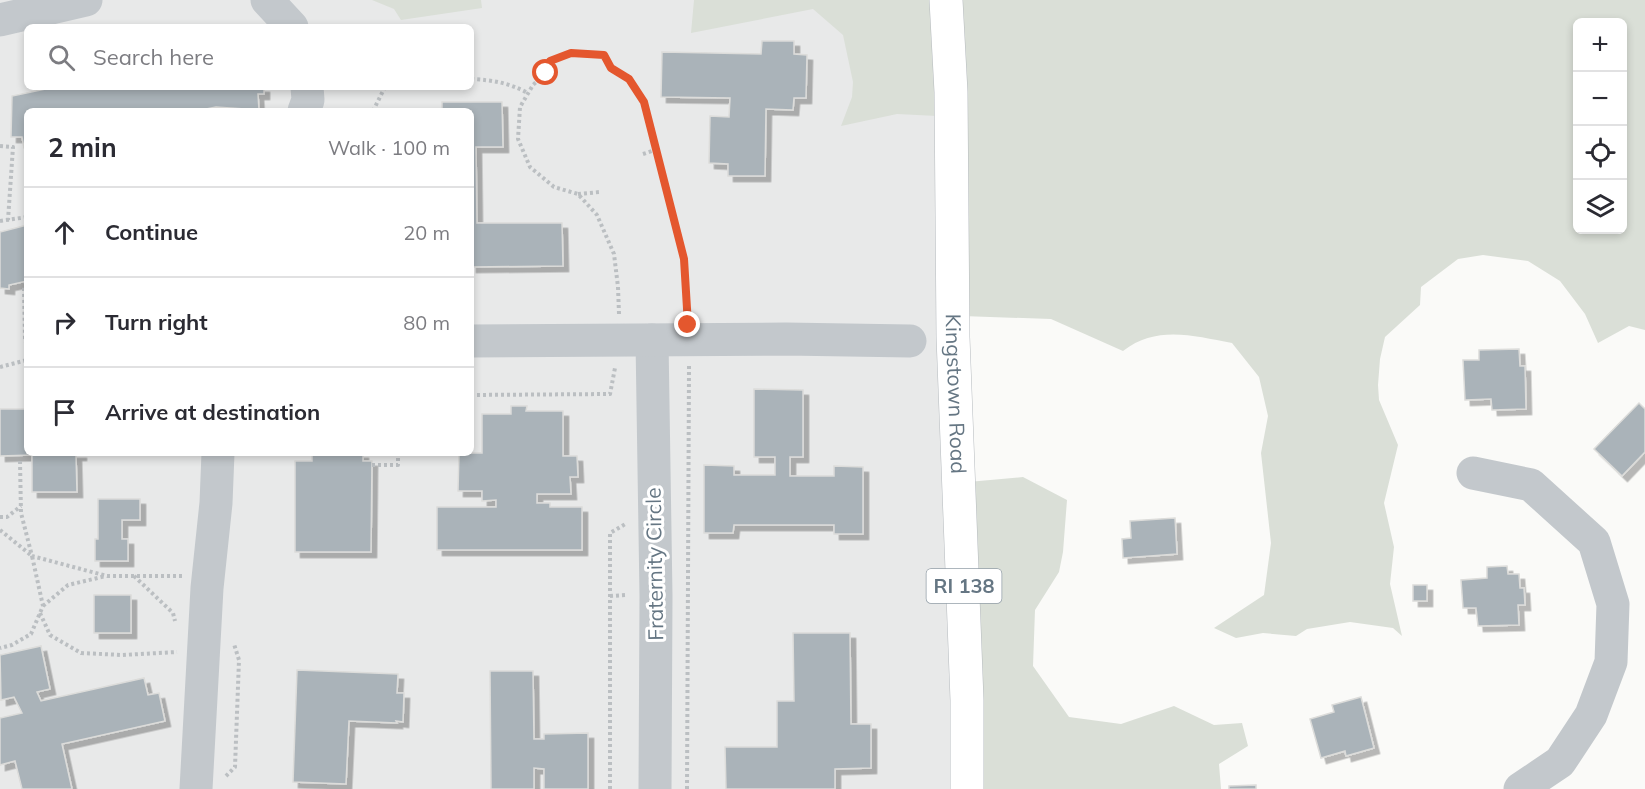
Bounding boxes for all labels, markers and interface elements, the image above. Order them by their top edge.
map controls [1573,18,1627,234]
button: + [1573,18,1627,72]
search box [24,24,474,90]
icon: search [45,41,78,74]
text: Search here [93,43,214,71]
route start [532,59,558,85]
button: − [1573,72,1627,126]
button: locate [1573,126,1627,180]
text: 2 min [48,131,117,164]
text: Walk · 100 m [328,135,450,160]
button: layers [1573,180,1627,234]
icon: ahead [48,216,81,249]
text: Continue [105,218,198,246]
text: 20 m [403,220,450,245]
icon: right [48,306,81,339]
text: Turn right [105,308,208,336]
text: 80 m [403,310,450,335]
route end [674,311,700,337]
street label: Kingstown Road [941,314,972,474]
icon: arrive [48,396,81,429]
text: Arrive at destination [105,398,320,426]
street label: Fraternity Circle [640,487,668,641]
road number: RI 138 [926,569,1002,603]

